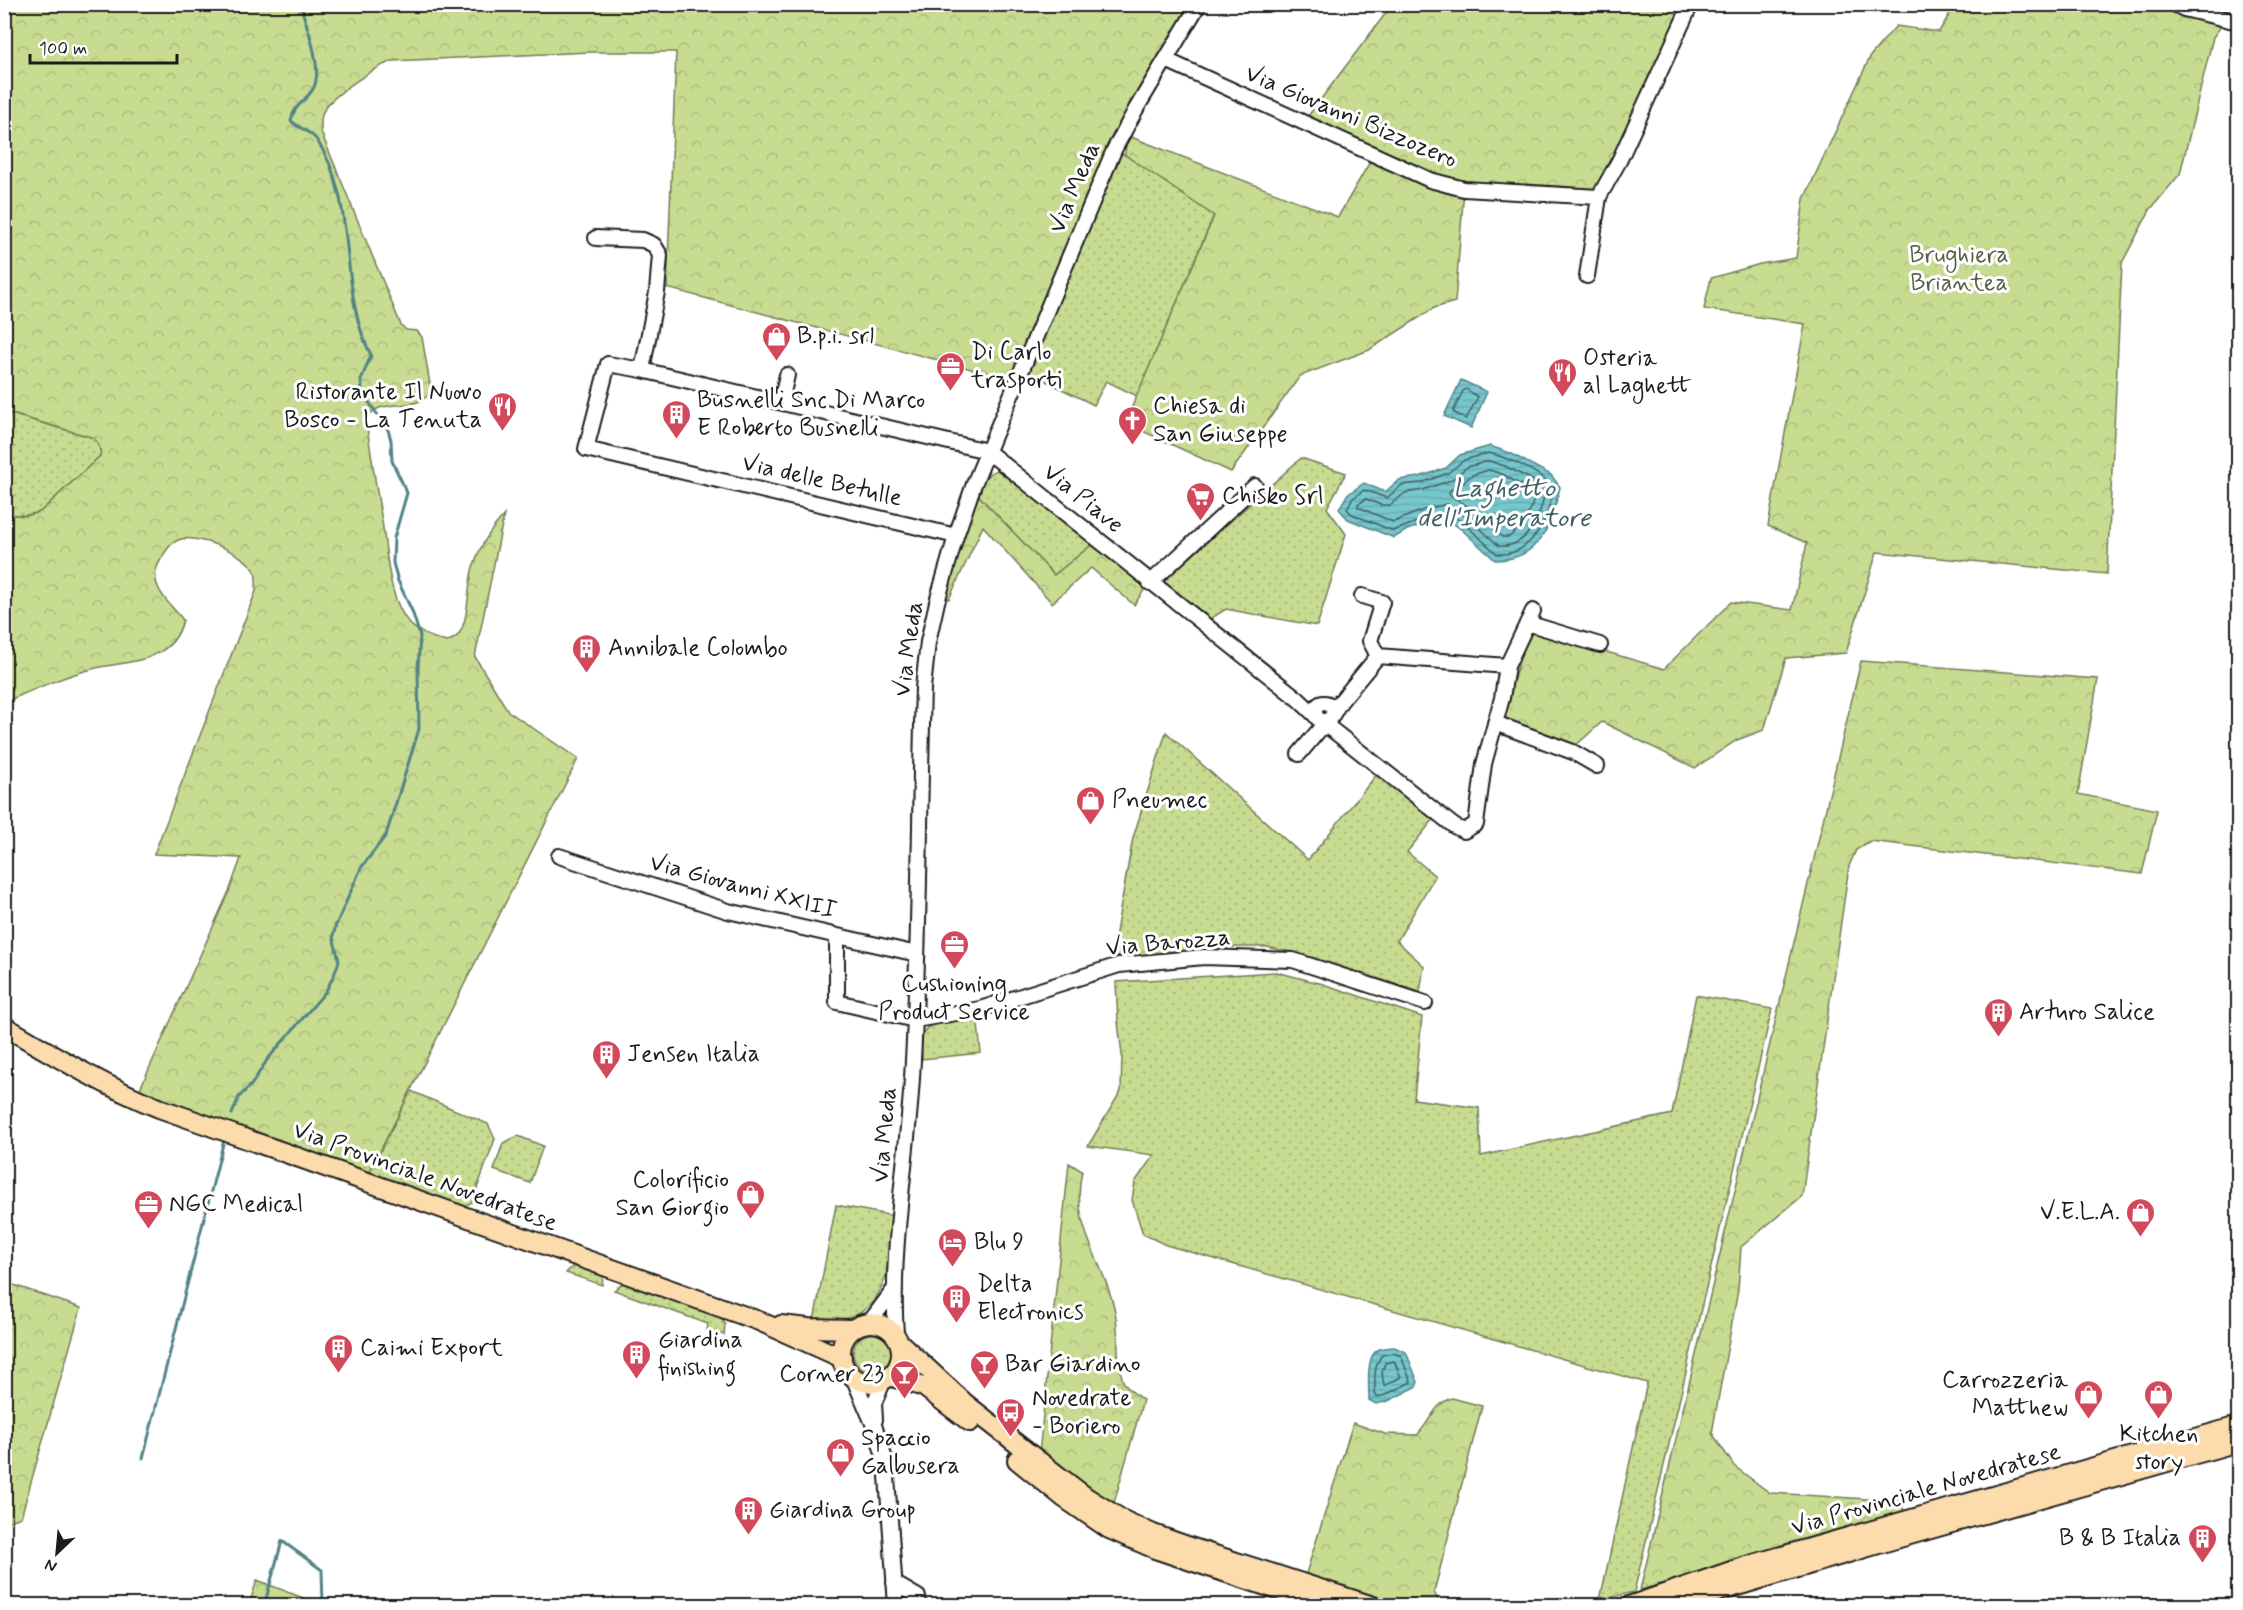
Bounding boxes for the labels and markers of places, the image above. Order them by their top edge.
shop icon: B.p.i. srl [760,320,792,362]
place label: B.p.i. srl [797,321,874,352]
place label: Di Carlo trasporti [970,337,1062,396]
place label: Osteria al Laghett [1583,343,1692,404]
office icon: Di Carlo trasporti [934,350,966,392]
restaurant icon: Osteria al Laghett [1546,356,1578,398]
place label: Ristorante Il Nuovo Bosco - La Tenuta [284,377,482,436]
place label: Busnelli Snc Di Marco E Roberto Busnelli [697,385,925,444]
restaurant icon: Ristorante Il Nuovo Bosco - La Tenuta [487,390,519,432]
place label: Chiesa di San Giuseppe [1153,391,1288,450]
building icon: Busnelli Snc Di Marco E Roberto Busnelli [660,398,692,440]
church icon: Chiesa di San Giuseppe [1116,404,1148,446]
supermarket icon: Chisko Srl [1185,480,1217,522]
place label: Chisko Srl [1222,481,1324,512]
building icon: Annibale Colombo [571,632,603,674]
place label: Annibale Colombo [608,633,788,664]
shop icon: Pneumec [1075,784,1107,826]
place label: Pneumec [1112,785,1208,816]
office icon: Cushioning Product Service [938,928,970,970]
place label: Cushioning Product Service [878,969,1030,1028]
building icon: Arturo Salice [1982,996,2014,1038]
place label: Arturo Salice [2019,997,2155,1028]
building icon: Jensen Italia [590,1038,622,1080]
place label: Jensen Italia [627,1039,760,1070]
place label: Colorificio San Giorgio [615,1165,729,1227]
shop icon: Colorificio San Giorgio [734,1178,766,1220]
office icon: NGC Medical [132,1188,164,1230]
place label: NGC Medical [169,1189,303,1220]
shop icon: V.E.L.A. [2125,1196,2157,1238]
place label: V.E.L.A. [2040,1197,2120,1228]
hotel icon: Blu 9 [937,1226,969,1268]
place label: Blu 9 [974,1227,1024,1258]
place label: Delta Electronics [977,1269,1084,1328]
building icon: Delta Electronics [940,1282,972,1324]
place label: Giardina finishing [658,1325,743,1387]
building icon: Caimi Export [323,1332,355,1374]
place label: Caimi Export [360,1333,503,1364]
building icon: Giardina finishing [621,1338,653,1380]
bar icon: Bar Giardino [968,1348,1000,1390]
place label: Bar Giardino [1005,1349,1140,1380]
bar icon: Corner 23 [889,1358,921,1400]
place label: Corner 23 [779,1359,884,1390]
place label: Carrozzeria Matthew [1942,1365,2069,1424]
shop icon: Carrozzeria Matthew [2073,1378,2105,1420]
shop icon: Kitchen story [2143,1378,2175,1420]
place label: Novedrate - Boriero [1032,1383,1132,1442]
bus stop icon: Novedrate - Boriero [995,1396,1027,1438]
place label: Kitchen story [2120,1419,2198,1478]
place label: Spaccio Galbusera [861,1423,960,1482]
shop icon: Spaccio Galbusera [824,1436,856,1478]
building icon: Giardina Group [732,1494,764,1536]
place label: Giardina Group [769,1495,916,1526]
building icon: B & B Italia [2186,1522,2218,1564]
place label: B & B Italia [2059,1523,2181,1554]

